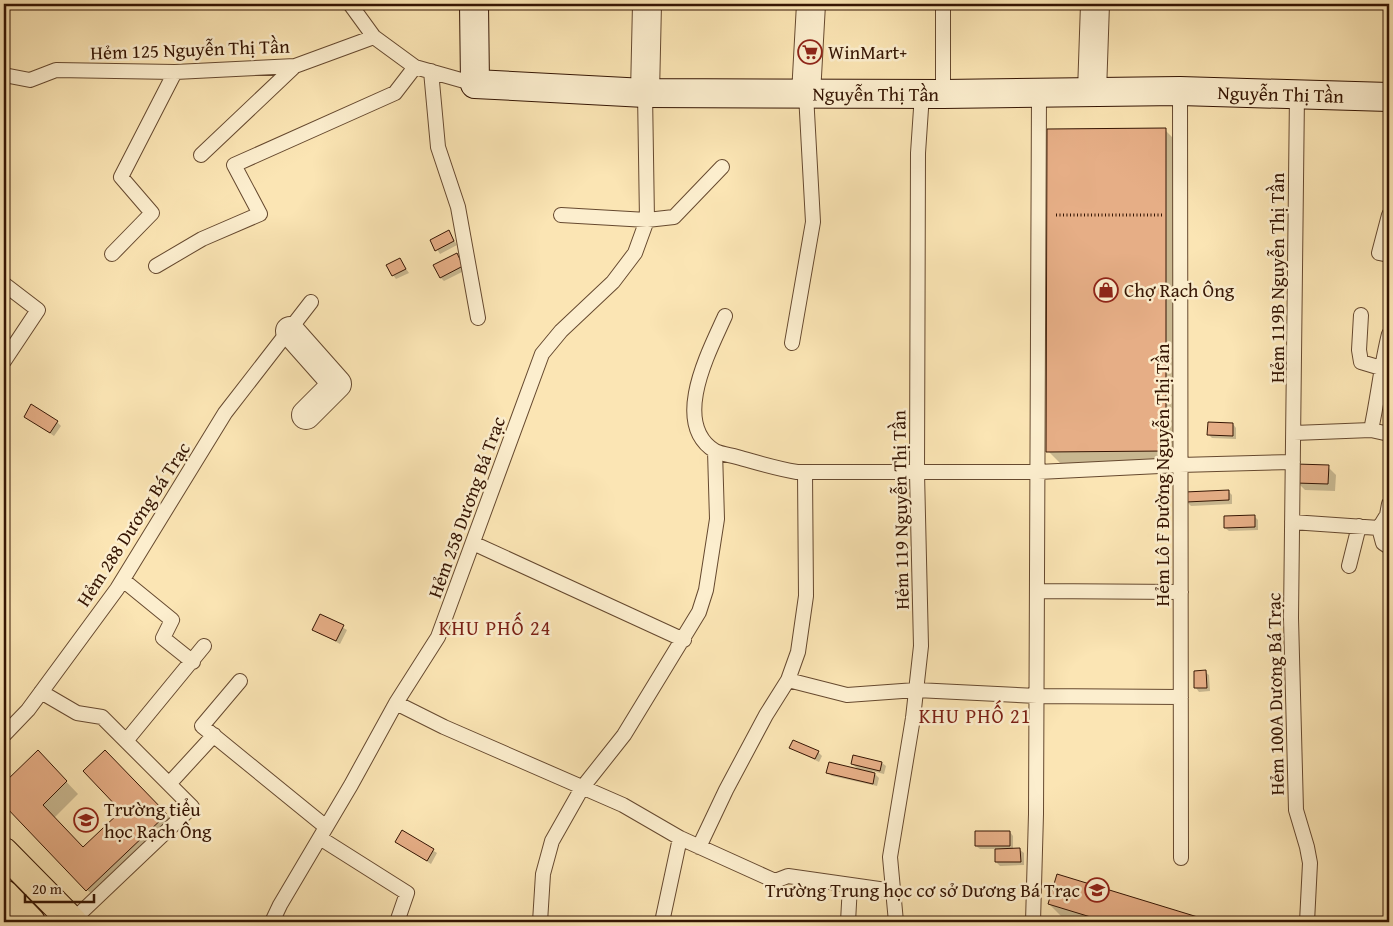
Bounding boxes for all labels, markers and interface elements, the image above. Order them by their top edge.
street label: Hẻm 125 Nguyễn Thị Tần [90,32,290,66]
place label: WinMart+ [828,38,907,66]
supermarket icon: WinMart+ [797,39,823,65]
street label: Nguyễn Thị Tần [1217,78,1345,110]
street label: Nguyễn Thị Tần [812,80,939,108]
street label: Hẻm 119B Nguyễn Thị Tần [1263,173,1291,383]
place label: Chợ Rạch Ông [1124,276,1235,304]
shop icon: Chợ Rạch Ông [1093,277,1119,303]
street label: Hẻm Lô F Đường Nguyễn Thị Tần [1148,343,1176,606]
street label: Hẻm 119 Nguyễn Thị Tần [884,410,916,610]
street label: Hẻm 258 Dương Bá Trạc [420,412,512,602]
street label: Hẻm 288 Dương Bá Trạc [69,436,197,612]
street label: Hẻm 100A Dương Bá Trạc [1259,592,1291,796]
district label: KHU PHỐ 24 [439,612,551,642]
district label: KHU PHỐ 21 [919,700,1031,730]
place label: Trường tiểu học Rạch Ông [104,795,212,845]
school or university icon: Trường tiểu học Rạch Ông [73,807,99,833]
scale bar [25,871,94,903]
place label: Trường Trung học cơ sở Dương Bá Trạc [765,876,1080,904]
school or university icon: Trường Trung học cơ sở Dương Bá Trạc [1084,877,1110,903]
text: 20 m [32,878,63,899]

